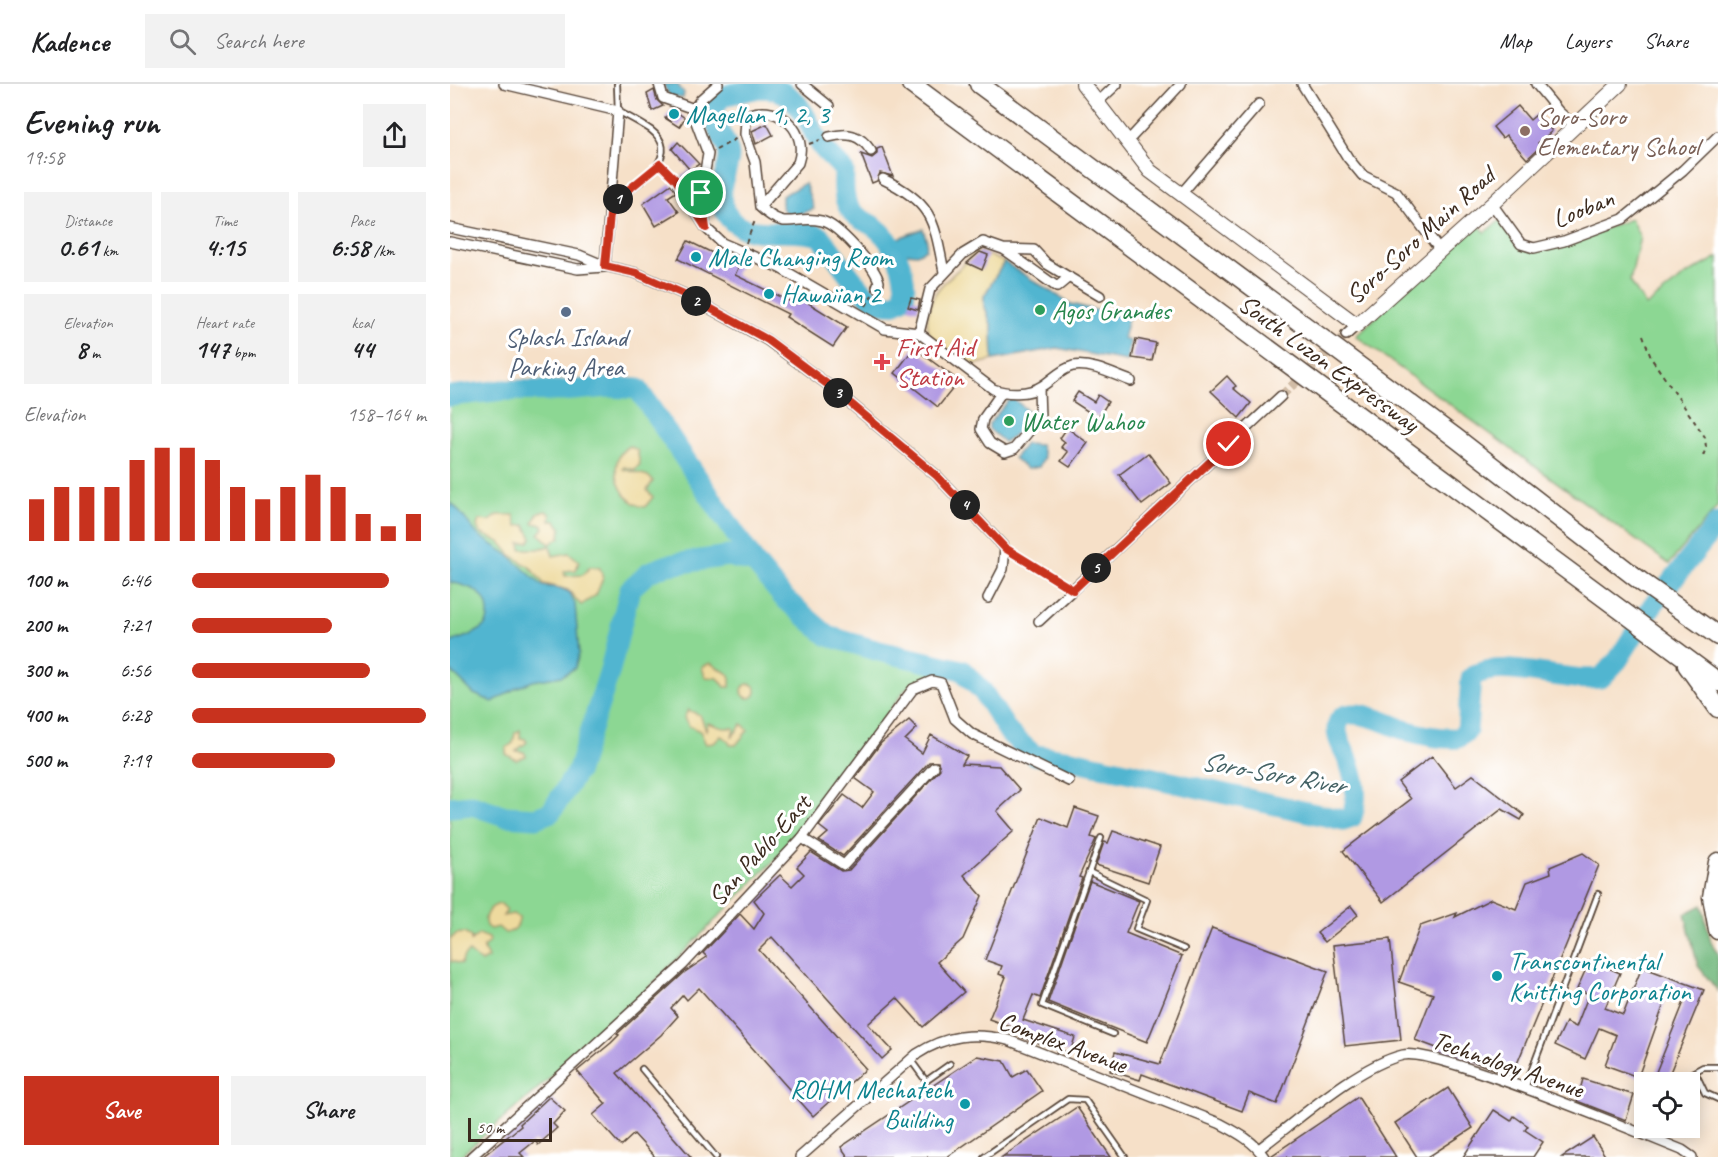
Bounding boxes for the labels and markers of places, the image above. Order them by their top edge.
place label: Magellan 1, 2, 3 [686,98,831,131]
place label: Soro-Soro Elementary School [1537,100,1704,163]
marker: Magellan 1, 2, 3 [667,107,681,121]
marker: Soro-Soro Elementary School [1518,124,1532,138]
pin [675,167,726,218]
pin: 1 [603,184,633,214]
place label: Male Changing Room [708,241,895,274]
marker: Male Changing Room [689,250,703,264]
place label: Hawaiian 2 [781,278,883,311]
pin: 2 [681,286,711,316]
marker: Hawaiian 2 [762,287,776,301]
place label: Agos Grandes [1052,294,1172,327]
marker: Agos Grandes [1033,303,1047,317]
marker: Splash Island Parking Area [559,305,573,319]
place label: Splash Island Parking Area [505,321,631,384]
place label: First Aid Station [896,331,978,394]
marker: First Aid Station [873,353,891,371]
pin: 3 [823,378,853,408]
place label: Water Wahoo [1021,405,1146,438]
marker: Water Wahoo [1002,414,1016,428]
pin [1203,418,1254,469]
pin: 4 [950,490,980,520]
pin: 5 [1081,553,1111,583]
place label: Transcontinental Knitting Corporation [1509,945,1692,1008]
marker: Transcontinental Knitting Corporation [1490,969,1504,983]
place label: ROHM Mechatech Building [790,1073,955,1136]
marker: ROHM Mechatech Building [958,1097,972,1111]

